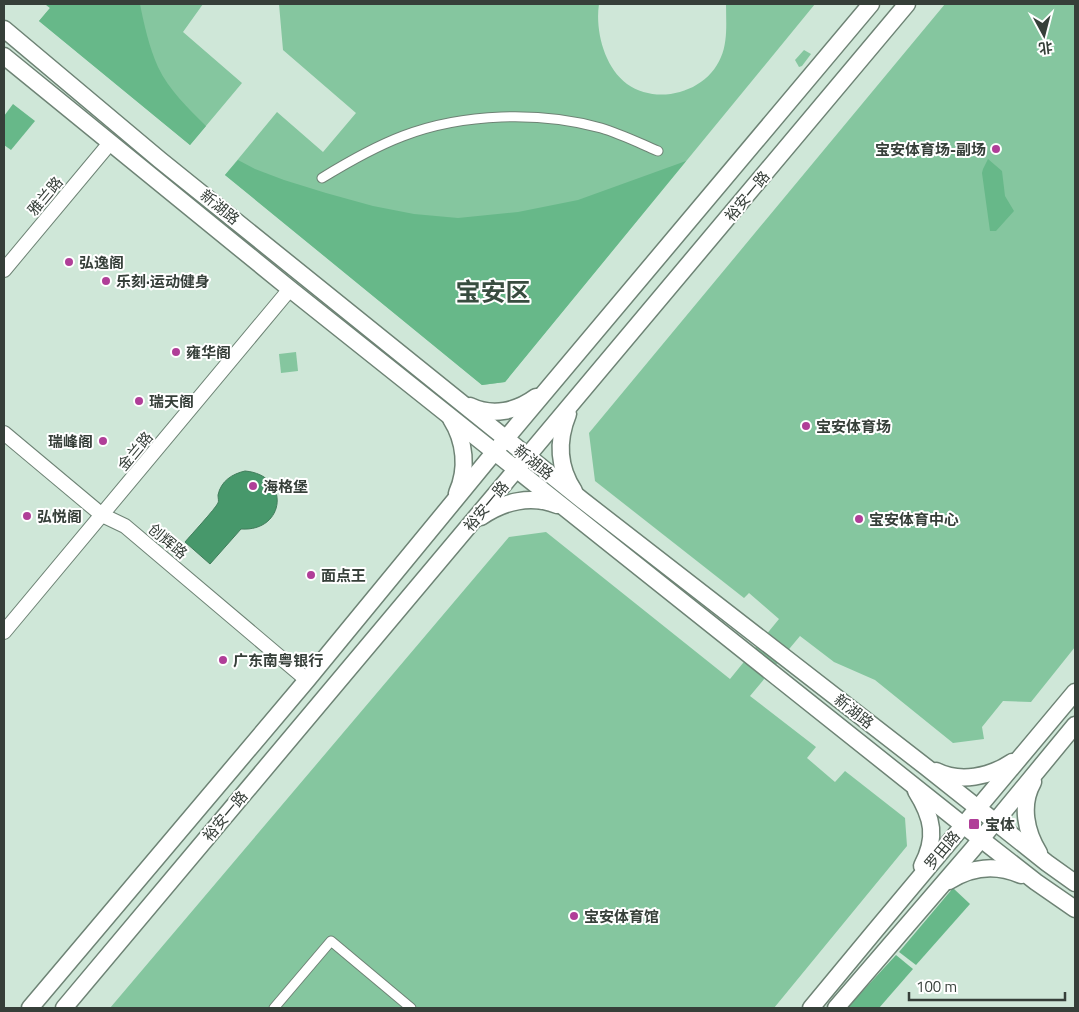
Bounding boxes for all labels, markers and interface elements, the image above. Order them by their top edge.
north arrow [1019,10,1069,60]
text: 北 [1037,37,1054,60]
place label: 宝安体育场-副场 [875,138,986,161]
marker: 宝安体育场-副场 [990,143,1002,155]
street label: 裕安一路 [719,166,775,226]
street label: 雅兰路 [22,171,68,221]
street label: 新湖路 [195,184,245,230]
place label: 弘逸阁 [79,251,124,274]
marker: 弘逸阁 [63,256,75,268]
place label: 乐刻·运动健身 [116,270,210,293]
district label: 宝安区 [455,273,531,311]
marker: 乐刻·运动健身 [100,275,112,287]
place label: 雍华阁 [186,341,231,364]
marker: 雍华阁 [170,346,182,358]
place label: 瑞天阁 [149,390,194,413]
marker: 瑞天阁 [133,395,145,407]
place label: 宝安体育场 [816,415,891,438]
marker: 宝安体育场 [800,420,812,432]
street label: 金兰路 [112,426,158,476]
place label: 瑞峰阁 [48,430,93,453]
marker: 瑞峰阁 [97,435,109,447]
street label: 新湖路 [509,439,559,485]
place label: 海格堡 [263,475,308,498]
street label: 裕安一路 [458,476,514,536]
marker: 海格堡 [247,480,259,492]
place label: 弘悦阁 [37,505,82,528]
place label: 宝安体育中心 [869,508,959,531]
marker: 弘悦阁 [21,510,33,522]
marker: 宝安体育中心 [853,513,865,525]
street label: 创辉路 [143,518,193,564]
place label: 面点王 [321,564,366,587]
marker: 面点王 [305,569,317,581]
place label: 广东南粤银行 [233,649,323,672]
marker: 广东南粤银行 [217,654,229,666]
street label: 新湖路 [829,688,879,734]
street label: 裕安一路 [197,786,253,846]
place label: 宝体 [985,813,1015,836]
marker: 宝体 [967,817,981,831]
street label: 罗田路 [919,825,965,875]
place label: 宝安体育馆 [584,905,659,928]
marker: 宝安体育馆 [568,910,580,922]
scale bar [909,970,1065,1002]
text: 100 m [916,975,957,998]

